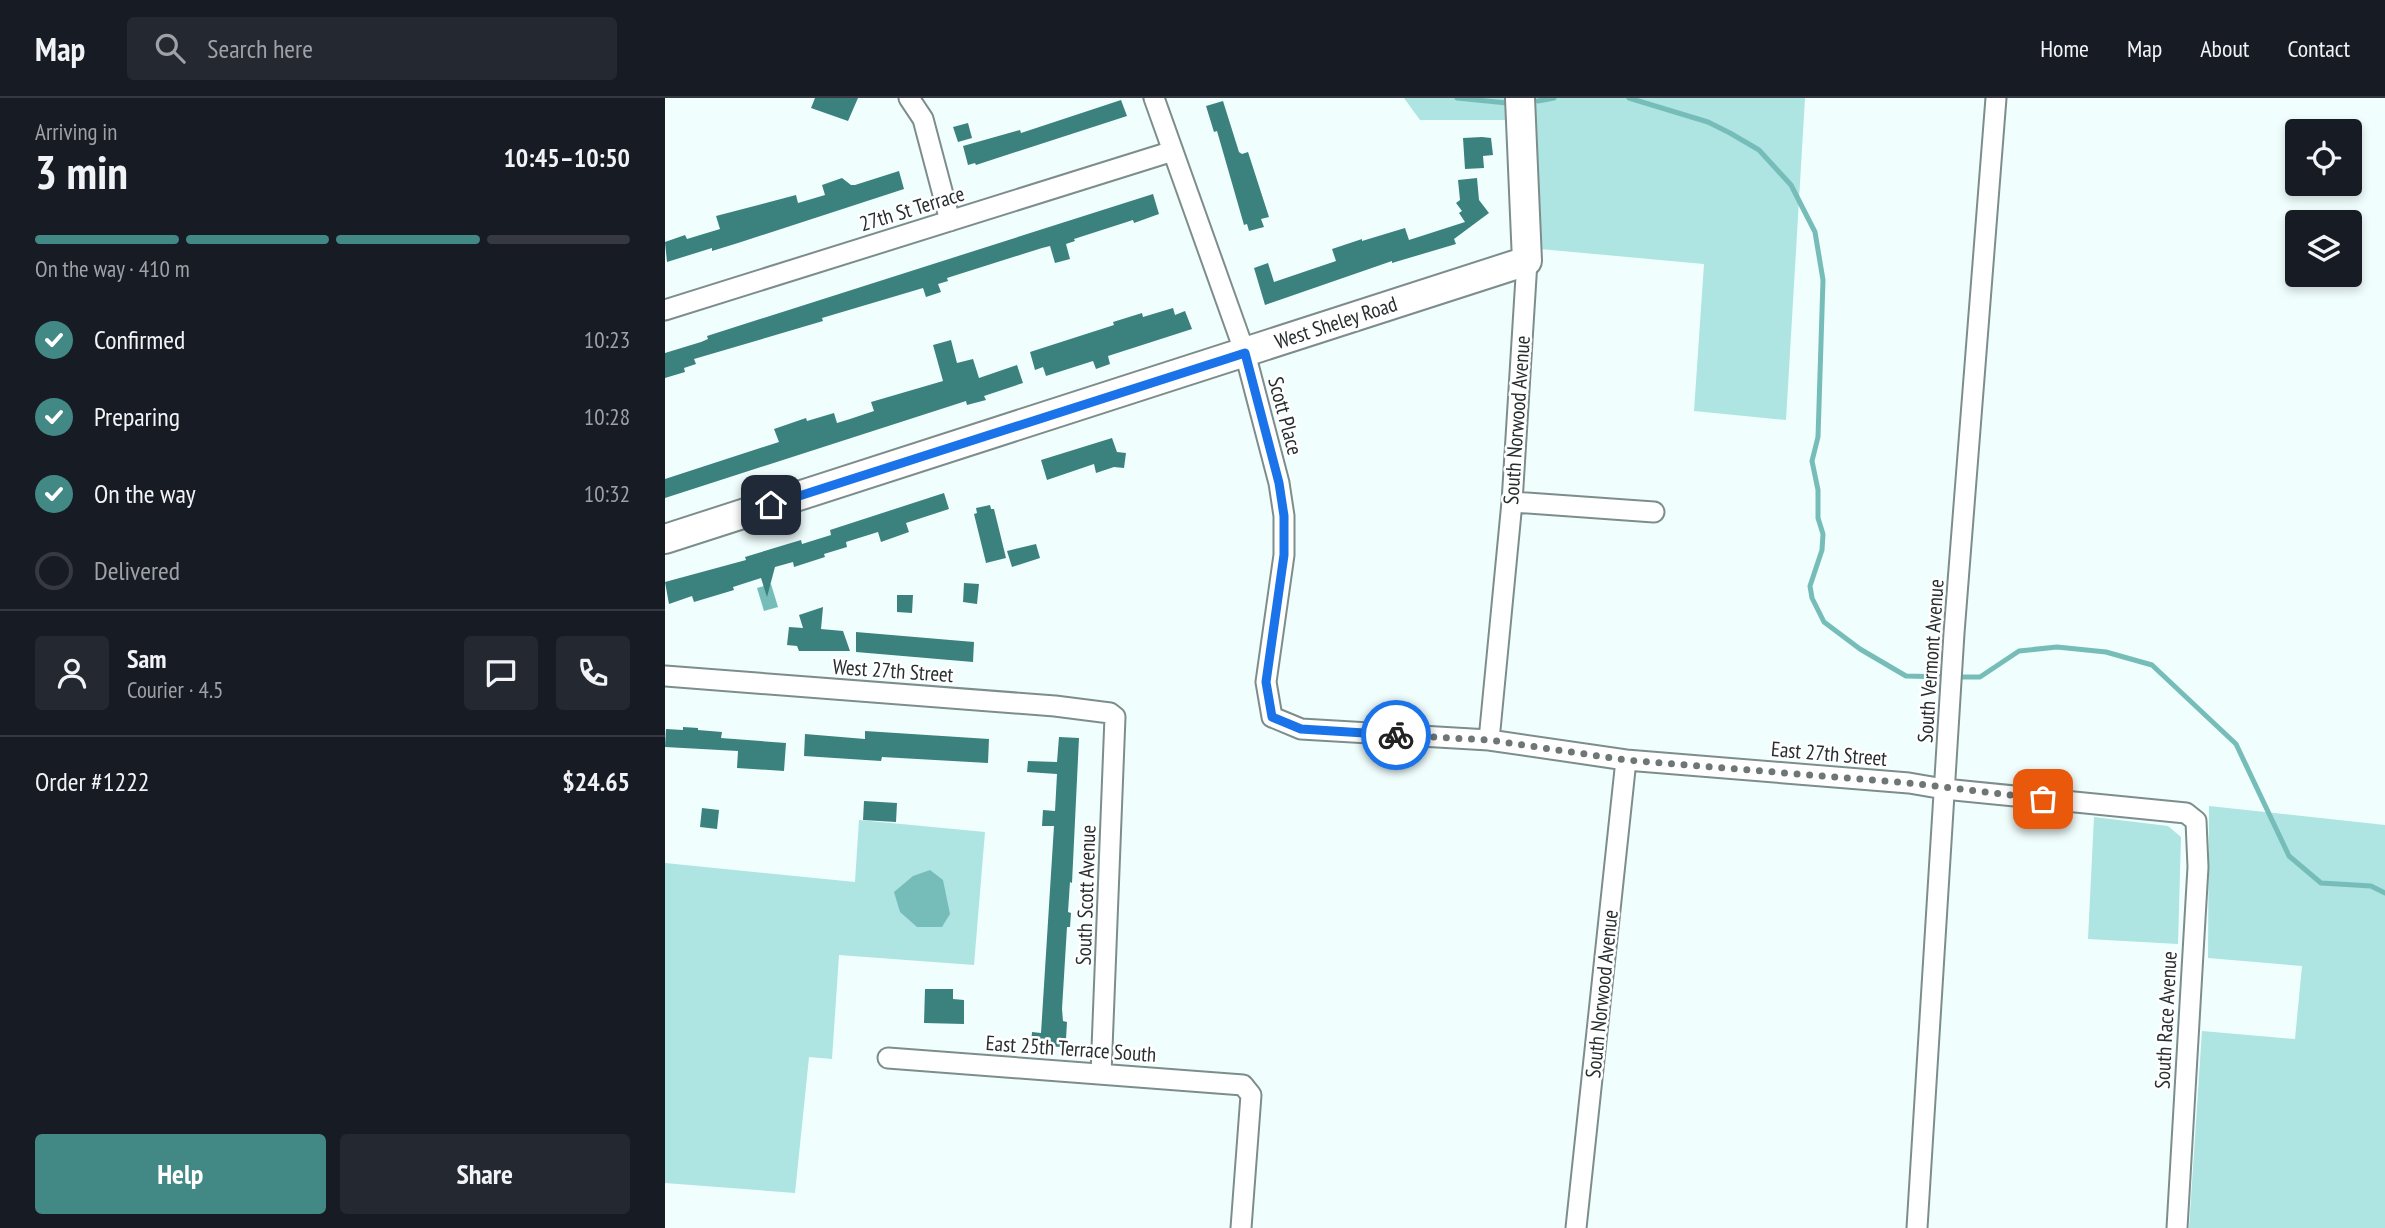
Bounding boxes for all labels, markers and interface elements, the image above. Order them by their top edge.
search box [127,17,617,80]
text: Map [35,27,85,70]
icon: search [151,29,189,67]
text: Search here [207,32,313,65]
text: Home [2040,33,2089,64]
text: Map [2127,33,2162,64]
text: About [2200,33,2249,64]
text: Contact [2287,33,2350,64]
text: Arriving in [35,117,117,146]
map controls [2285,119,2362,287]
button: locate [2285,119,2362,196]
text: 10:45–10:50 [503,141,630,174]
text: 3 min [35,142,128,202]
street label: 27th St Terrace [856,180,968,237]
button: layers [2285,210,2362,287]
text: On the way · 410 m [35,254,190,283]
street label: West Sheley Road [1271,290,1400,355]
icon: check [35,321,73,359]
text: Confirmed [94,323,185,356]
text: 10:23 [584,325,630,354]
street label: South Norwood Avenue [1497,335,1536,505]
street label: Scott Place [1262,374,1309,458]
icon: check [35,398,73,436]
text: Preparing [94,400,180,433]
text: 10:28 [584,402,630,431]
icon: check [35,475,73,513]
pin [741,475,801,535]
text: On the way [94,477,196,510]
text: 10:32 [584,479,630,508]
icon: home [752,486,790,524]
text: Delivered [94,554,180,587]
street label: South Vermont Avenue [1911,578,1950,744]
button: person [35,636,109,710]
button: chat [464,636,538,710]
button: phone [556,636,630,710]
text: Sam [127,642,166,675]
street label: West 27th Street [832,653,955,688]
text: Courier · 4.5 [127,675,223,704]
courier [1361,700,1431,770]
icon: bike [1377,716,1415,754]
street label: East 27th Street [1770,735,1888,772]
text: Order #1222 [35,765,150,798]
text: $24.65 [562,765,630,798]
pin [2013,769,2073,829]
icon: bag [2024,780,2062,818]
street label: South Scott Avenue [1070,824,1101,966]
street label: South Norwood Avenue [1579,908,1624,1079]
street label: South Race Avenue [2148,950,2183,1090]
street label: East 25th Terrace South [985,1029,1157,1068]
button: Help [35,1134,326,1214]
button: Share [340,1134,630,1214]

